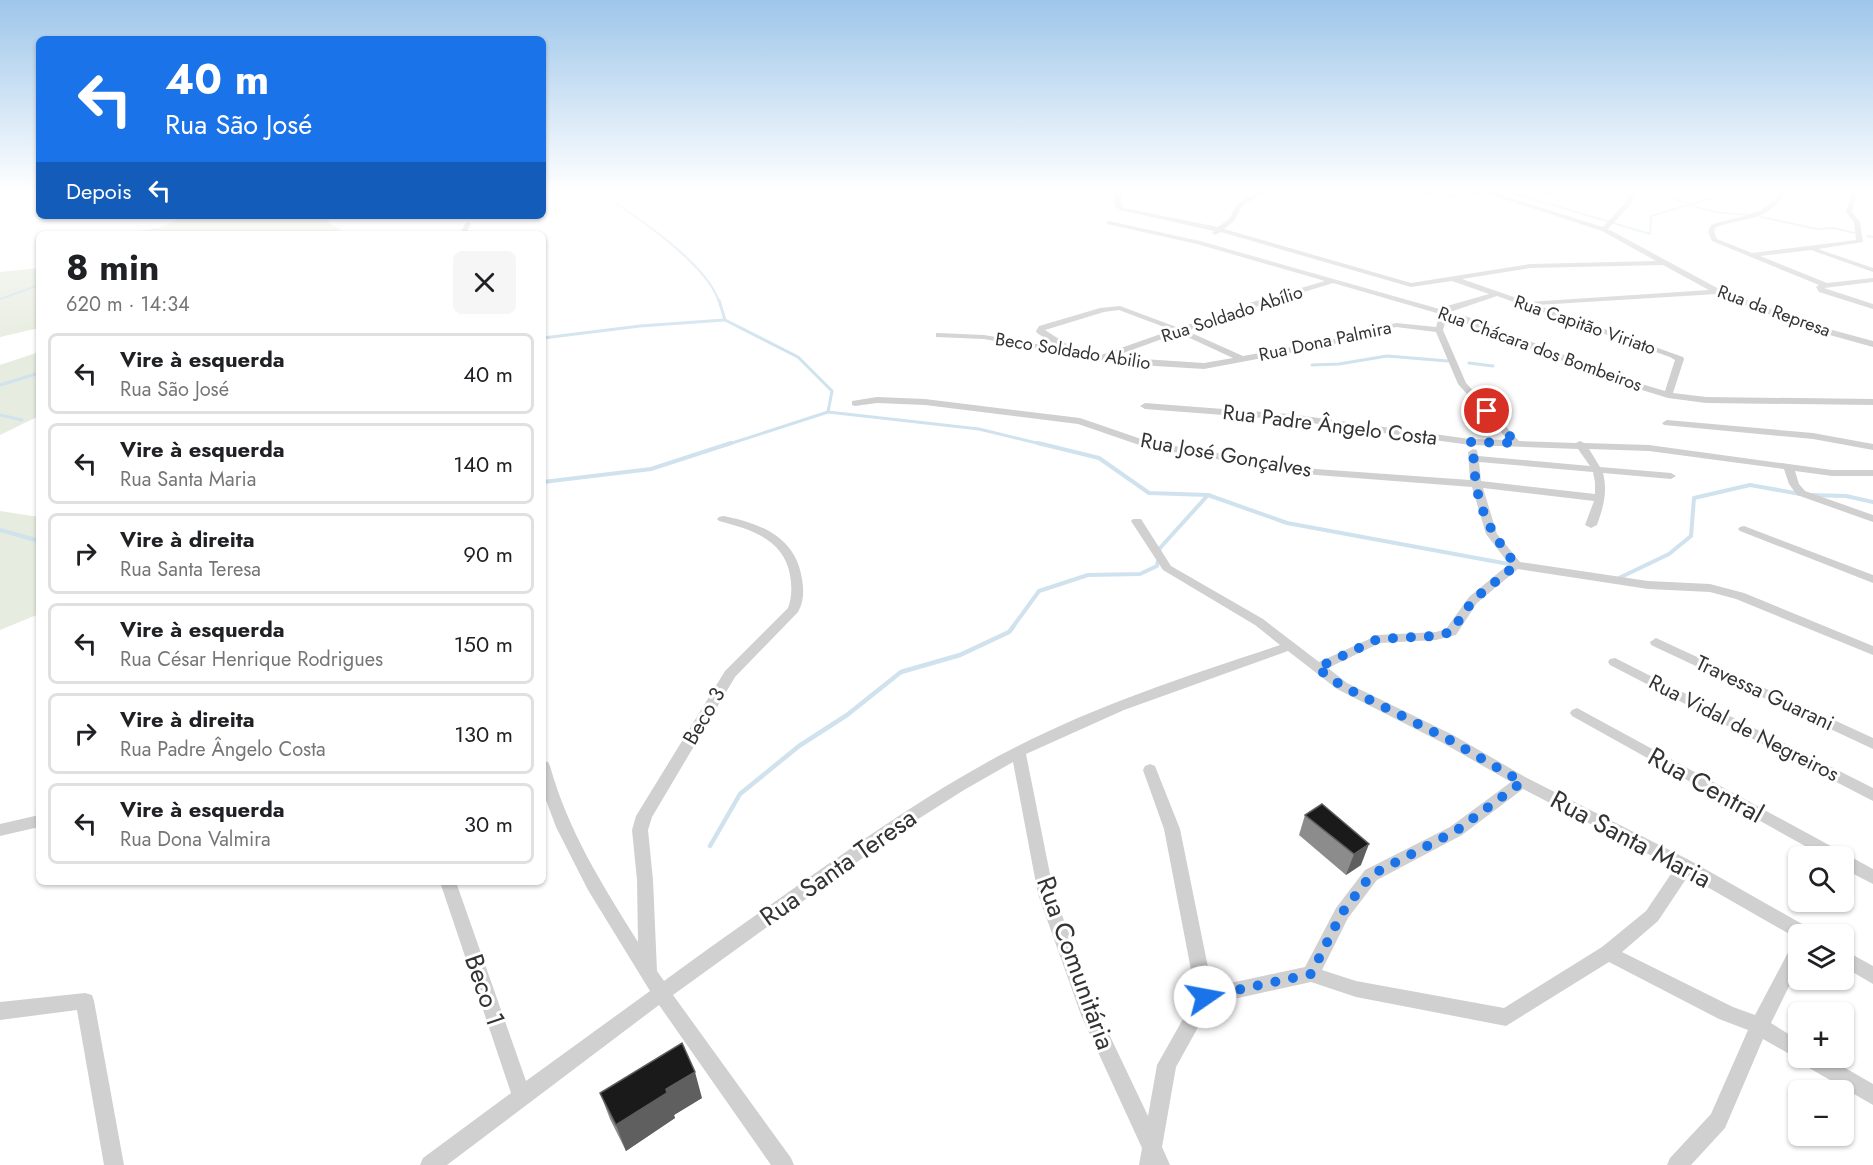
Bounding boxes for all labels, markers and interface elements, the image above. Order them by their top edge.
text: 40 m [165,49,269,110]
icon: left [66,60,144,138]
text: Rua São José [165,105,312,144]
icon: left [143,174,176,207]
text: Depois [66,175,131,207]
text: 8 min [66,241,160,293]
button: close [453,251,516,314]
street label: Rua Soldado Abílio [1158,279,1306,349]
street label: Rua da Represa [1714,279,1834,343]
street label: Rua Capitão Viriato [1511,289,1659,361]
text: 620 m · 14:34 [66,290,190,319]
street label: Rua Chácara dos Bombeiros [1434,300,1646,398]
street label: Rua Dona Palmira [1256,314,1394,368]
street label: Beco Soldado Abilio [994,326,1153,376]
text: Vire à esquerda [120,343,285,375]
icon: left [69,357,102,390]
text: 40 m [463,358,513,390]
text: Rua São José [120,375,229,404]
pin [1461,385,1512,436]
icon: arrive [1470,394,1503,427]
street label: Rua Padre Ângelo Costa [1221,397,1439,453]
street label: Rua José Gonçalves [1138,425,1314,485]
text: Vire à esquerda [120,433,285,465]
icon: left [69,447,102,480]
text: 140 m [453,448,513,480]
text: Rua Santa Maria [120,465,256,494]
text: Vire à direita [120,523,255,555]
icon: right [69,537,102,570]
text: 90 m [463,538,513,570]
text: Rua Santa Teresa [120,555,261,584]
text: Vire à esquerda [120,613,285,645]
icon: left [69,627,102,660]
text: 150 m [454,628,513,660]
text: Rua César Henrique Rodrigues [120,645,383,674]
street label: Travessa Guarani [1691,648,1839,738]
street label: Rua Vidal de Negreiros [1644,667,1844,789]
street label: Beco 3 [676,682,732,750]
text: Vire à direita [120,703,255,735]
icon: right [69,717,102,750]
text: 130 m [454,718,513,750]
text: Rua Padre Ângelo Costa [120,735,326,764]
street label: Rua Central [1641,738,1771,832]
street label: Rua Santa Maria [1544,781,1718,897]
text: Vire à esquerda [120,793,285,825]
street label: Rua Santa Teresa [752,799,924,935]
icon: left [69,807,102,840]
text: 30 m [464,808,513,840]
text: Rua Dona Valmira [120,825,271,854]
map controls [1788,846,1854,1146]
button: search [1788,846,1854,912]
street label: Rua Comunitária [1027,871,1125,1055]
button: layers [1788,924,1854,990]
street label: Beco 1 [455,949,515,1031]
position arrow [1173,965,1237,1029]
button: + [1788,1002,1854,1068]
button: − [1788,1080,1854,1146]

